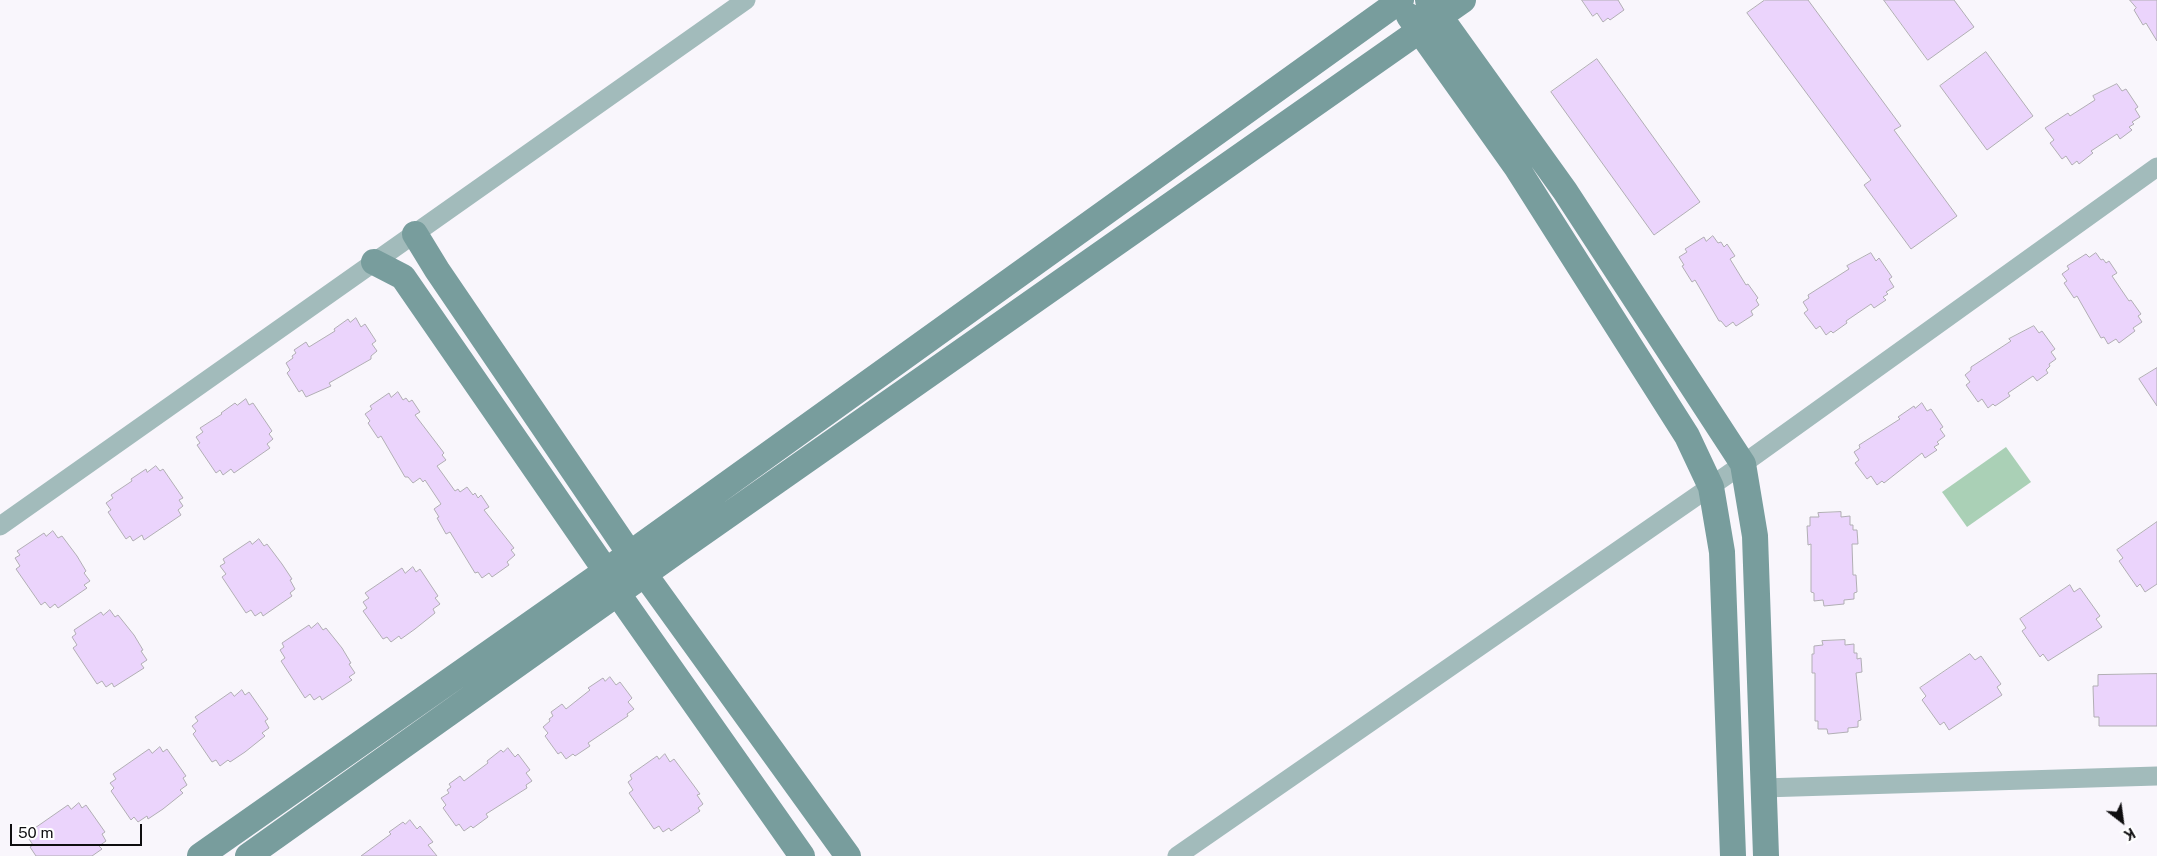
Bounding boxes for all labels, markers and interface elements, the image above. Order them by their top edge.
north arrow [2097,796,2147,846]
scale bar [12,814,145,846]
text: 50 m [18,824,53,841]
text: K [2121,825,2138,843]

